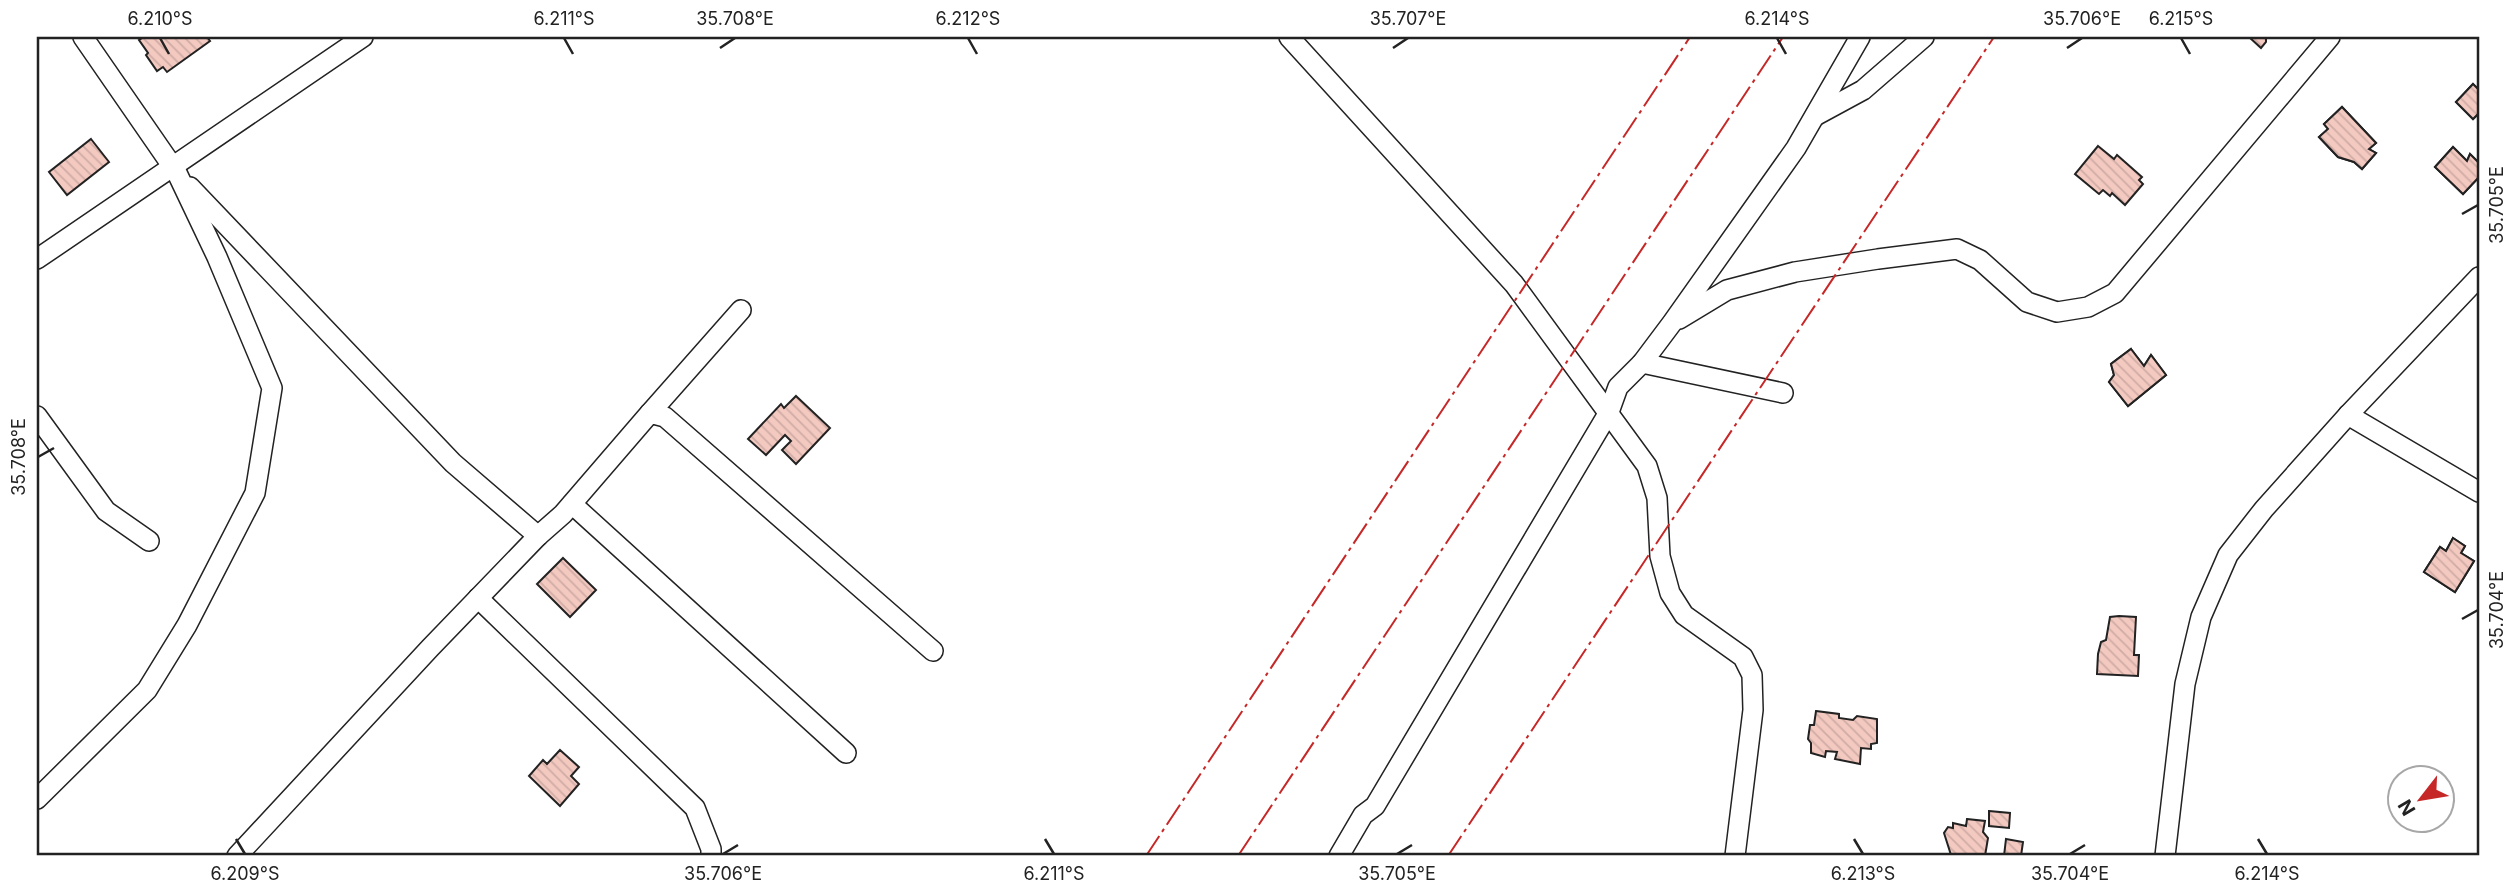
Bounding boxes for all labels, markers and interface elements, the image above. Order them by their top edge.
text: 6.210°S [127,8,193,29]
text: 6.211°S [533,8,595,29]
text: 35.708°E [696,8,774,29]
text: 6.212°S [936,8,1000,29]
text: 35.707°E [1370,8,1446,29]
text: 6.214°S [1744,8,1810,29]
text: 35.706°E [2043,8,2121,29]
text: 6.215°S [2149,8,2213,29]
text: 35.705°E [2486,166,2507,244]
text: 35.708°E [8,418,29,496]
text: 35.704°E [2486,571,2507,649]
north arrow [2386,764,2456,834]
text: N [2393,795,2420,820]
text: 6.209°S [211,863,280,884]
text: 35.706°E [684,863,762,884]
text: 6.211°S [1023,863,1085,884]
text: 35.705°E [1358,863,1436,884]
text: 6.213°S [1831,863,1895,884]
text: 35.704°E [2031,863,2109,884]
text: 6.214°S [2234,863,2300,884]

